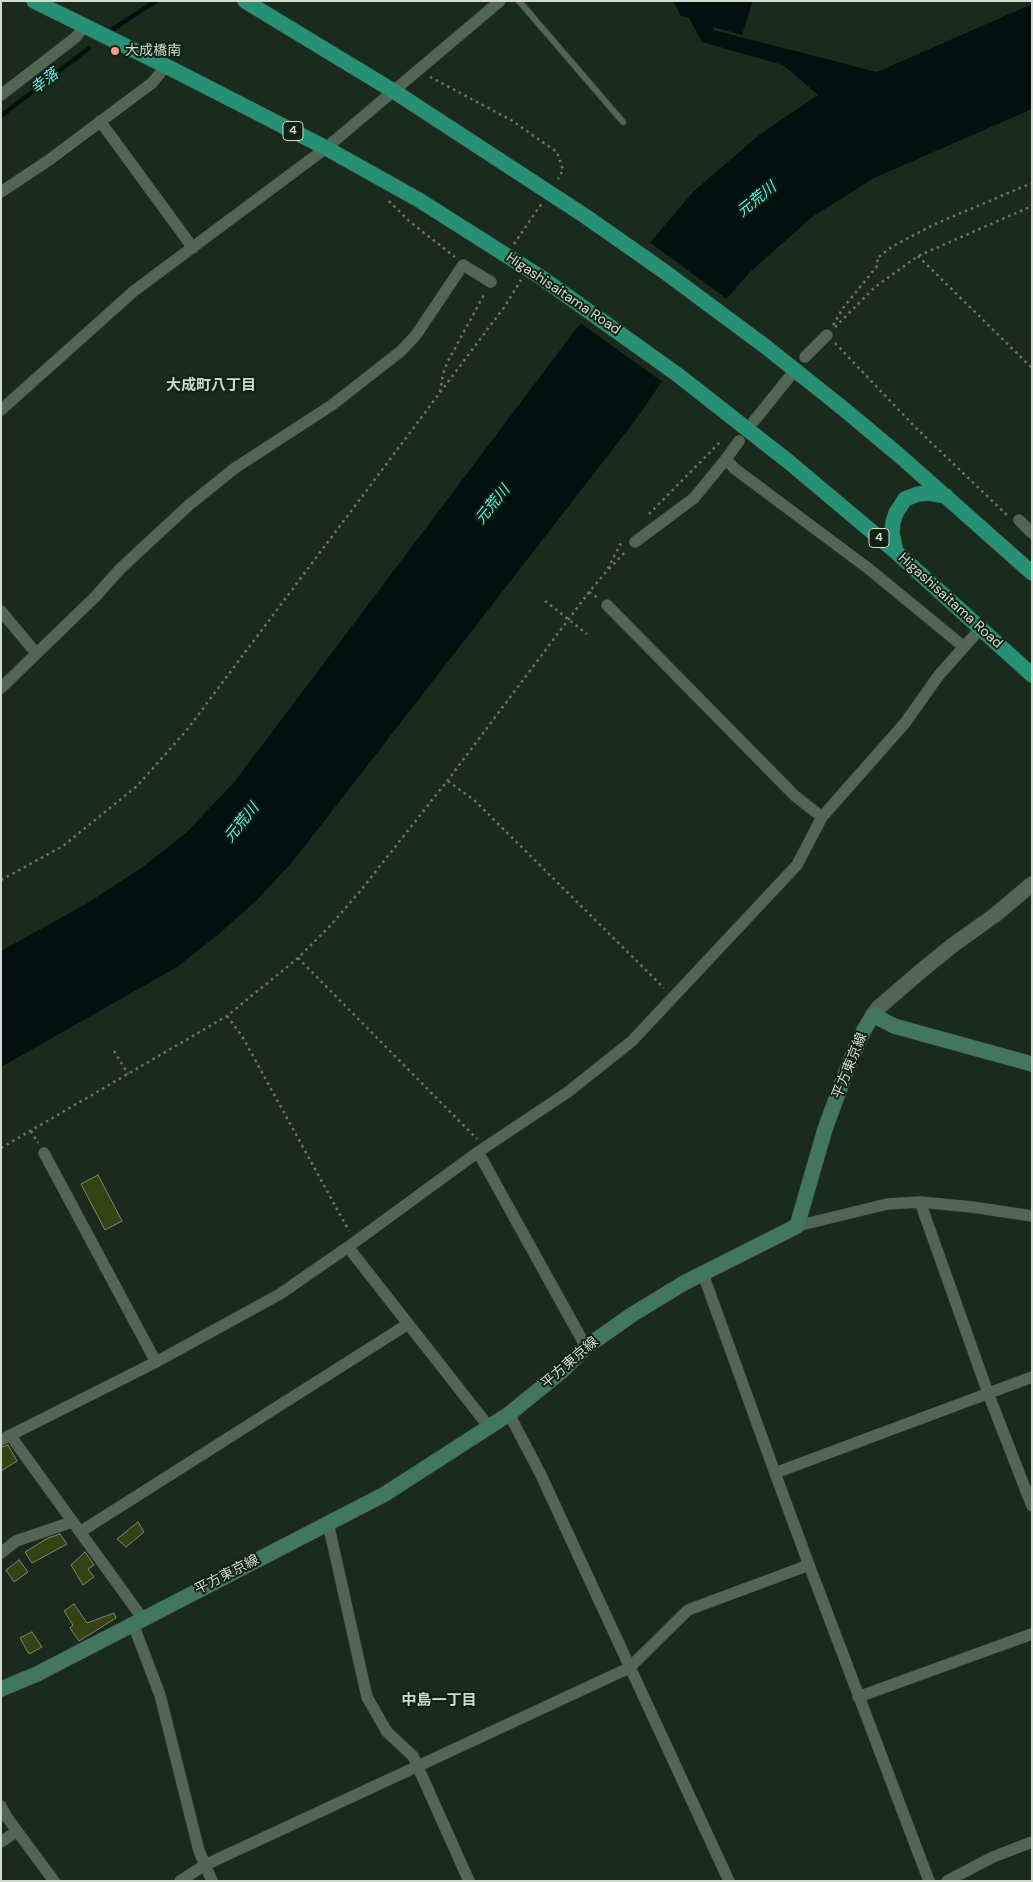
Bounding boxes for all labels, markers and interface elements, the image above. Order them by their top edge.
place label: 大成橋南 [125,43,181,59]
marker: 大成橋南 [109,45,121,57]
water label: 幸落 [28,66,62,98]
road number: 4 [283,122,303,140]
water label: 元荒川 [734,179,780,221]
street label: Higashisaitama Road [503,249,623,339]
district label: 大成町八丁目 [166,377,256,395]
water label: 元荒川 [472,482,514,528]
road number: 4 [869,528,889,548]
street label: Higashisaitama Road [894,550,1006,652]
water label: 元荒川 [221,800,263,846]
street label: 平方東京線 [829,1030,871,1102]
street label: 平方東京線 [538,1334,602,1392]
street label: 平方東京線 [192,1552,262,1598]
district label: 中島一丁目 [402,1692,476,1710]

